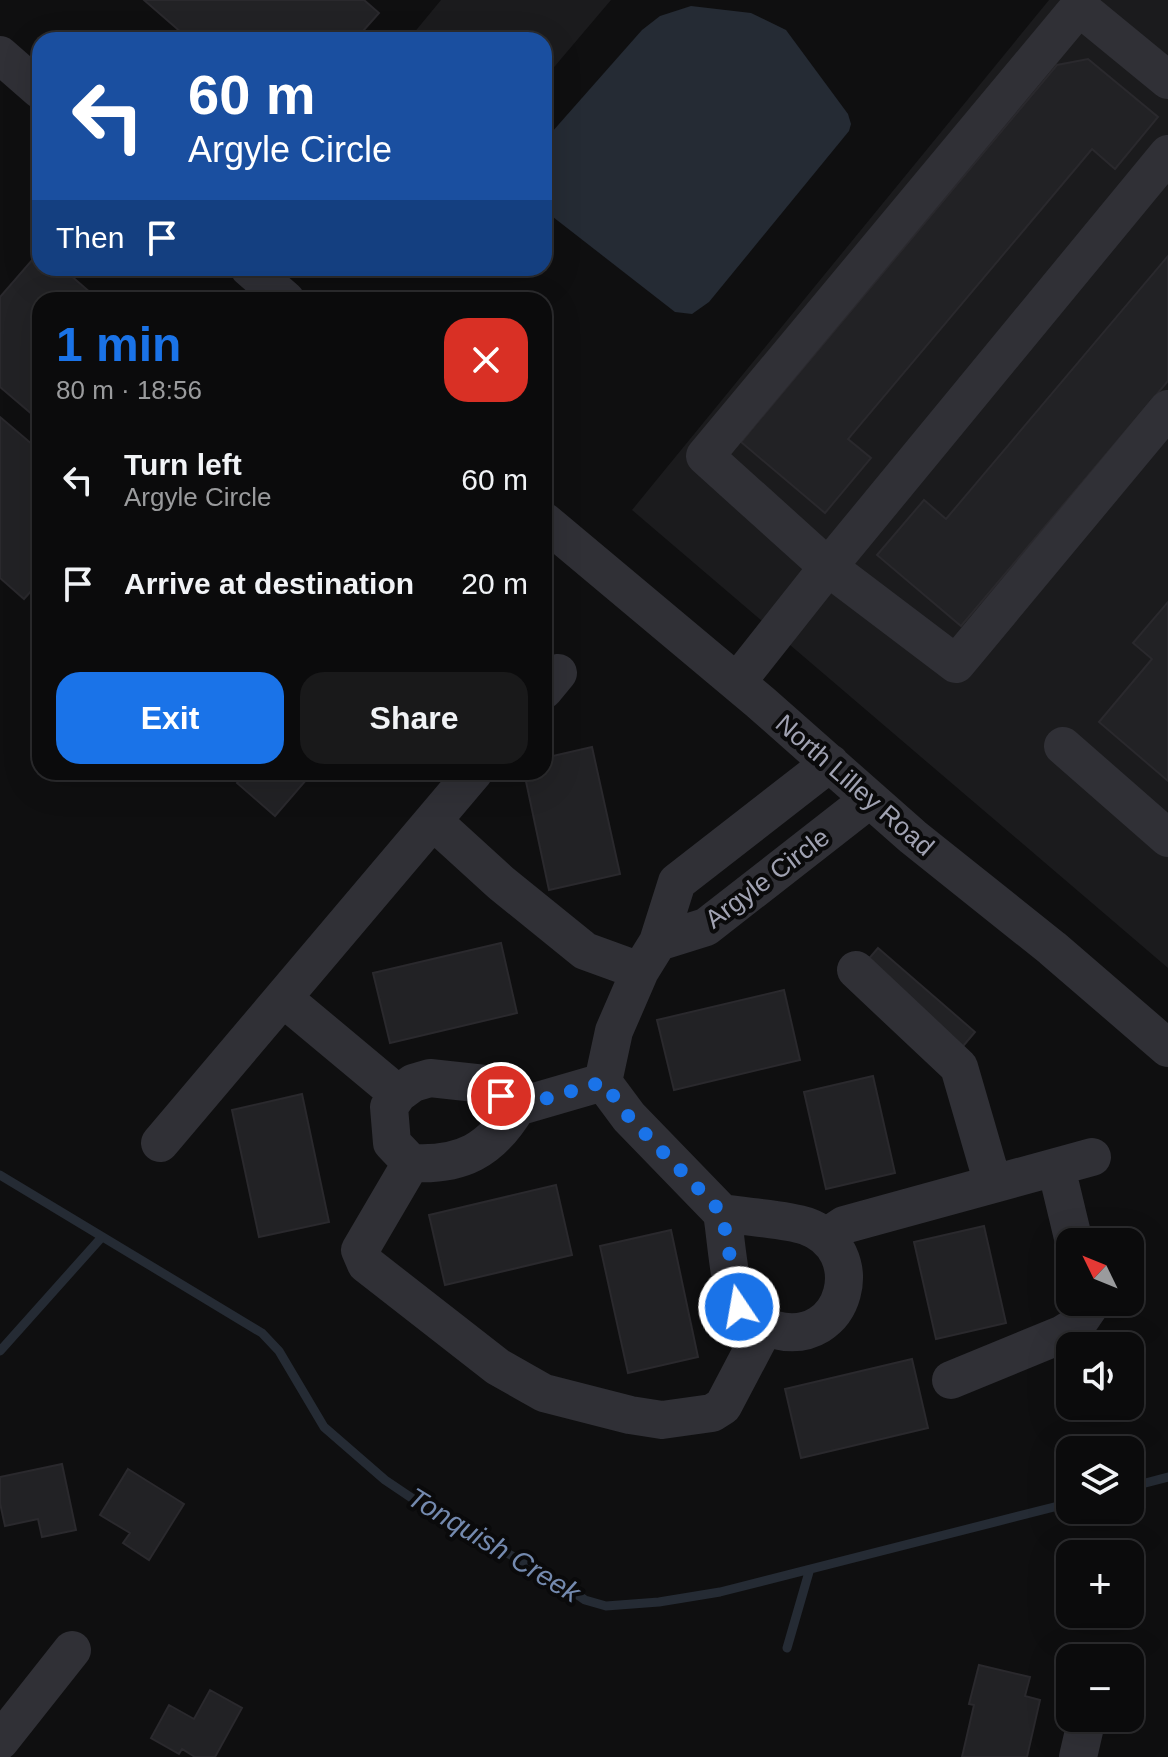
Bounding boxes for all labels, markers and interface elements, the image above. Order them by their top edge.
text: 60 m [188,63,316,126]
icon: left [56,64,160,168]
text: Argyle Circle [188,129,392,170]
icon: arrive [140,216,184,260]
text: Then [56,221,124,254]
text: 1 min [56,318,181,371]
button: close [444,318,528,402]
text: 80 m · 18:56 [56,375,202,405]
text: Turn left [124,448,242,481]
icon: left [56,458,100,502]
text: 60 m [461,463,528,496]
text: Argyle Circle [124,482,271,512]
icon: arrive [56,562,100,606]
text: Arrive at destination [124,567,414,600]
text: 20 m [461,567,528,600]
button: Exit [56,672,284,764]
button: Share [300,672,528,764]
street label: North Lilley Road [770,708,940,862]
street label: Argyle Circle [699,822,835,934]
pin [467,1062,535,1130]
icon: arrive [479,1074,523,1118]
north arrow [1056,1228,1144,1316]
map controls [1056,1228,1144,1732]
position arrow [697,1265,781,1349]
button: sound [1056,1332,1144,1420]
button: layers [1056,1436,1144,1524]
water label: Tonquish Creek [402,1481,587,1610]
button: + [1056,1540,1144,1628]
button: − [1056,1644,1144,1732]

